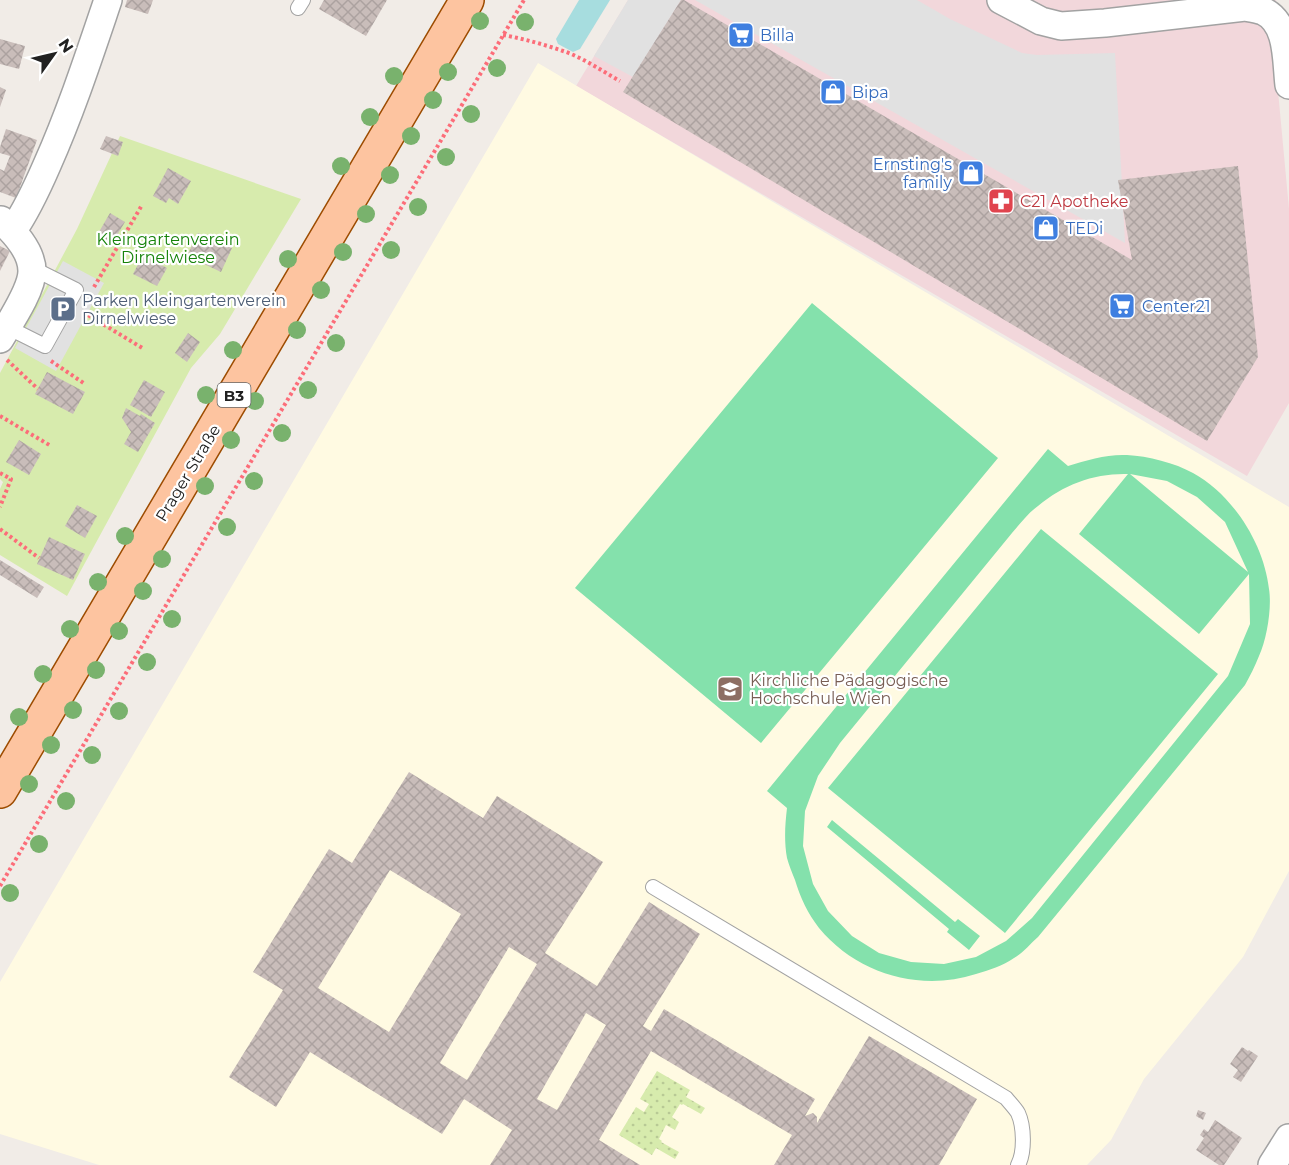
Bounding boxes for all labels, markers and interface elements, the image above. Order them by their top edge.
supermarket icon: Billa [726,20,756,50]
north arrow [24,24,84,84]
place label: Billa [760,26,794,45]
text: N [55,35,78,57]
shop icon: Bipa [818,77,848,107]
place label: Bipa [852,83,889,102]
place label: Ernsting's family [873,155,952,192]
shop icon: Ernsting's family [956,158,986,188]
pharmacy icon: C21 Apotheke [986,186,1016,216]
place label: C21 Apotheke [1020,192,1129,211]
shop icon: TEDi [1031,213,1061,243]
place label: TEDi [1066,219,1103,238]
park label: Kleingartenverein Dirnelwiese [96,230,240,267]
place label: Parken Kleingartenverein Dirnelwiese [82,291,286,328]
supermarket icon: Center21 [1107,291,1137,321]
parking icon: Parken Kleingartenverein Dirnelwiese [48,294,78,324]
place label: Center21 [1142,297,1211,316]
road number: B3 [218,383,250,407]
street label: Prager Straße [152,421,224,525]
place label: Kirchliche Pädagogische Hochschule Wien [750,671,948,708]
school or university icon: Kirchliche Pädagogische Hochschule Wien [715,674,745,704]

